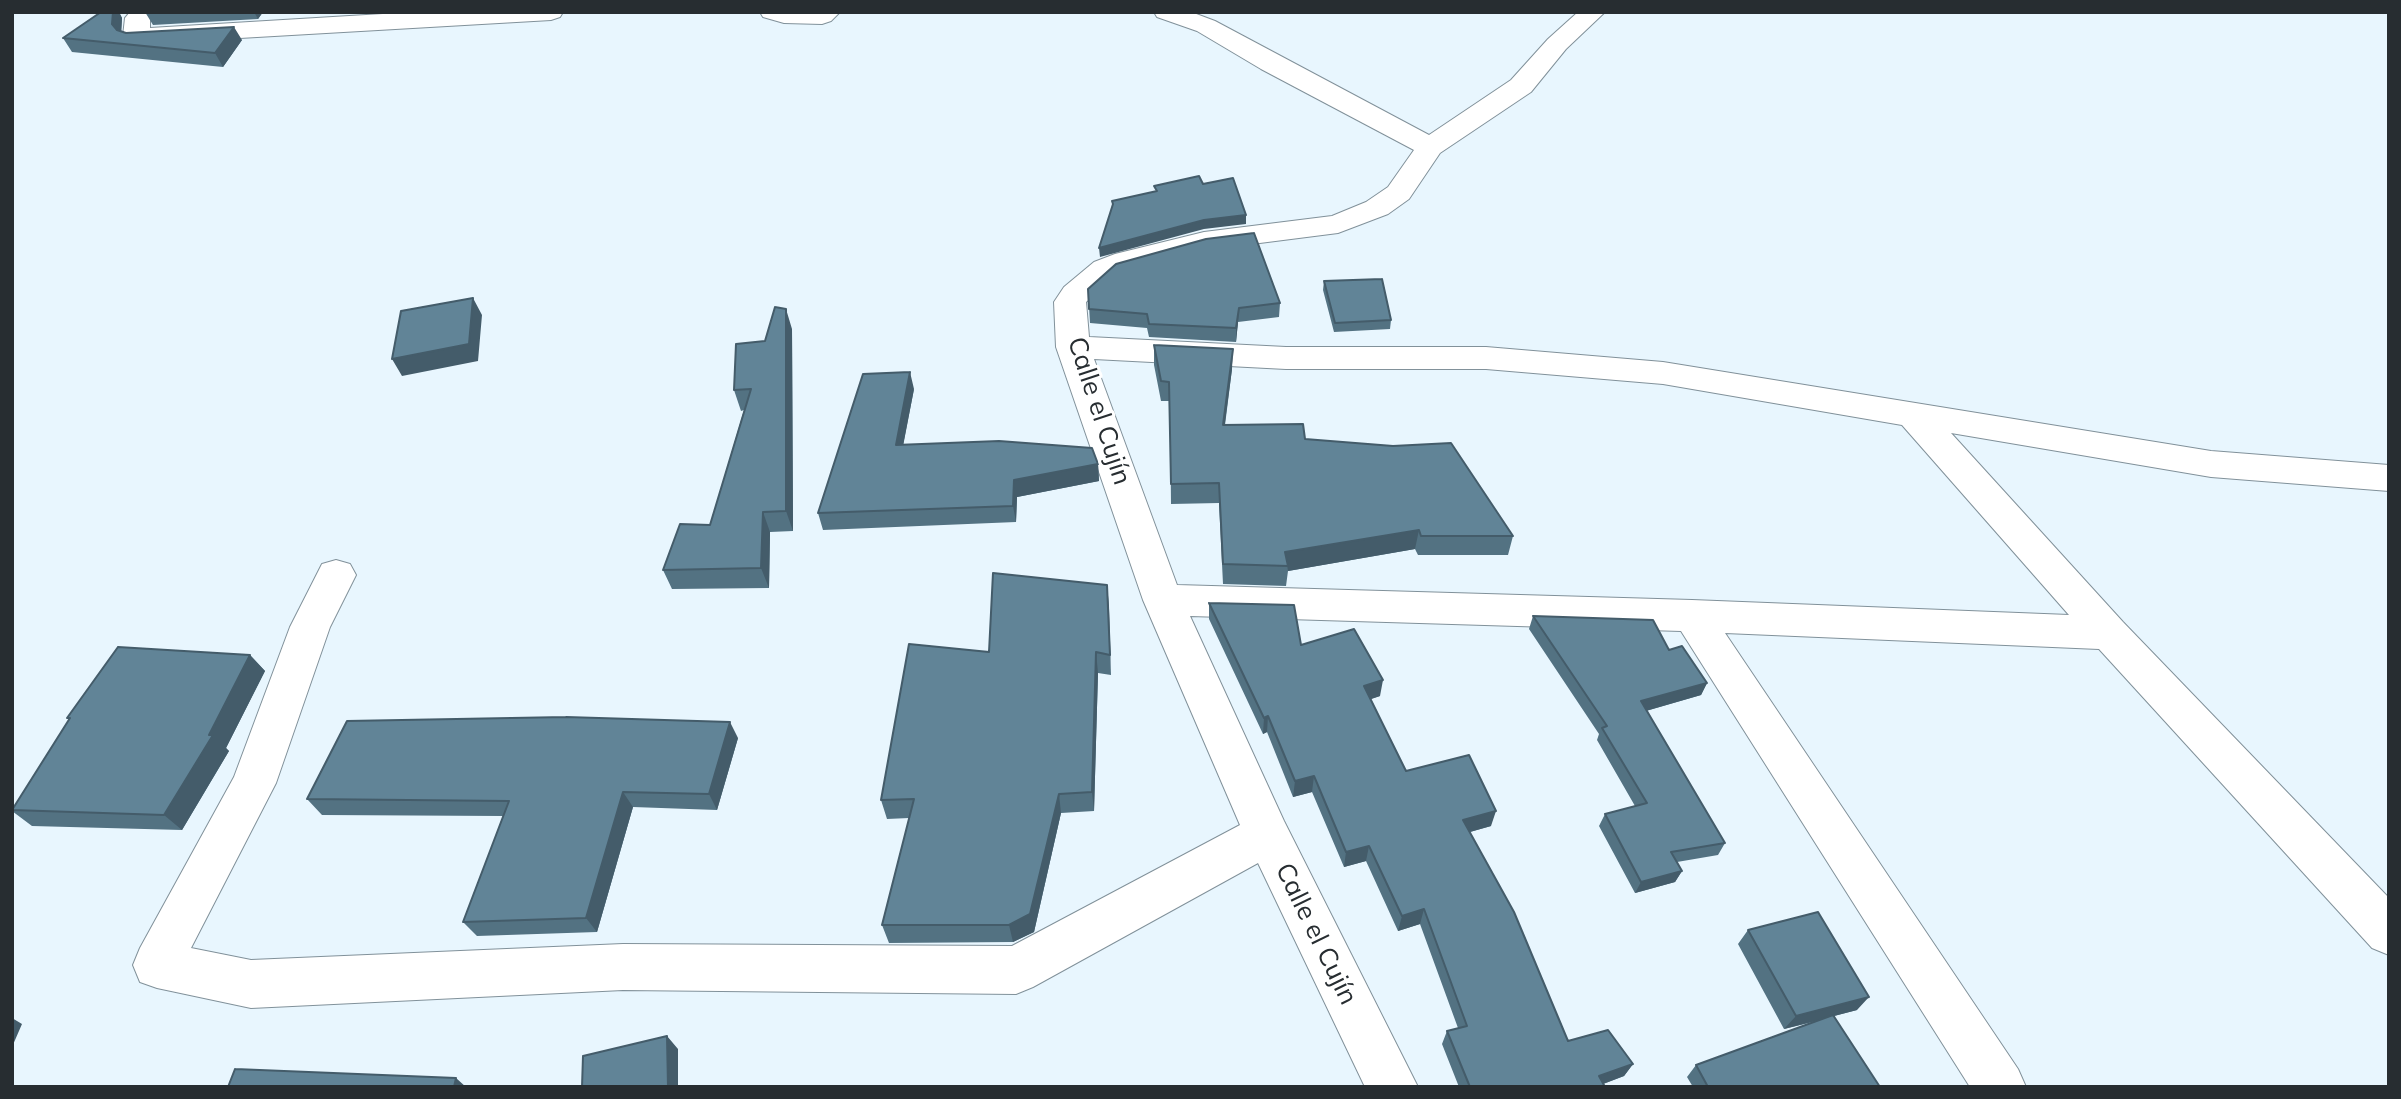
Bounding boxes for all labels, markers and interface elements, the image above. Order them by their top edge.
street label: Calle el Cujín [1060,333,1138,489]
street label: Calle el Cujín [1268,858,1364,1010]

